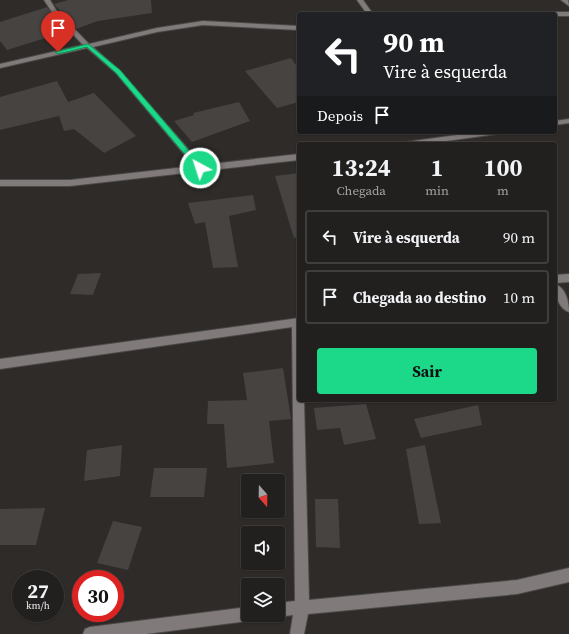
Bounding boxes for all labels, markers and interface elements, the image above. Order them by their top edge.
pin [41,11,75,52]
icon: arrive [47,17,69,39]
text: 90 m [383,23,445,61]
icon: left [317,28,369,80]
text: Vire à esquerda [383,59,507,84]
icon: arrive [371,104,393,126]
text: Depois [317,105,363,126]
position arrow [179,147,221,189]
text: 13:24 [332,151,391,184]
text: 1 [431,151,444,184]
text: 100 [483,151,522,184]
text: Chegada [336,182,386,199]
text: min [425,182,449,199]
text: m [497,182,509,199]
icon: left [319,226,341,248]
text: Vire à esquerda [353,227,460,248]
text: 90 m [503,227,535,248]
icon: arrive [319,286,341,308]
text: Chegada ao destino [353,287,486,308]
text: 10 m [503,287,535,308]
button: Sair [317,348,537,394]
north arrow [241,474,285,518]
map controls [241,474,285,622]
button: sound [241,526,285,570]
speed limit sign: 30 [72,570,124,622]
text: 27 [27,577,49,605]
button: layers [241,578,285,622]
text: km/h [26,599,50,612]

